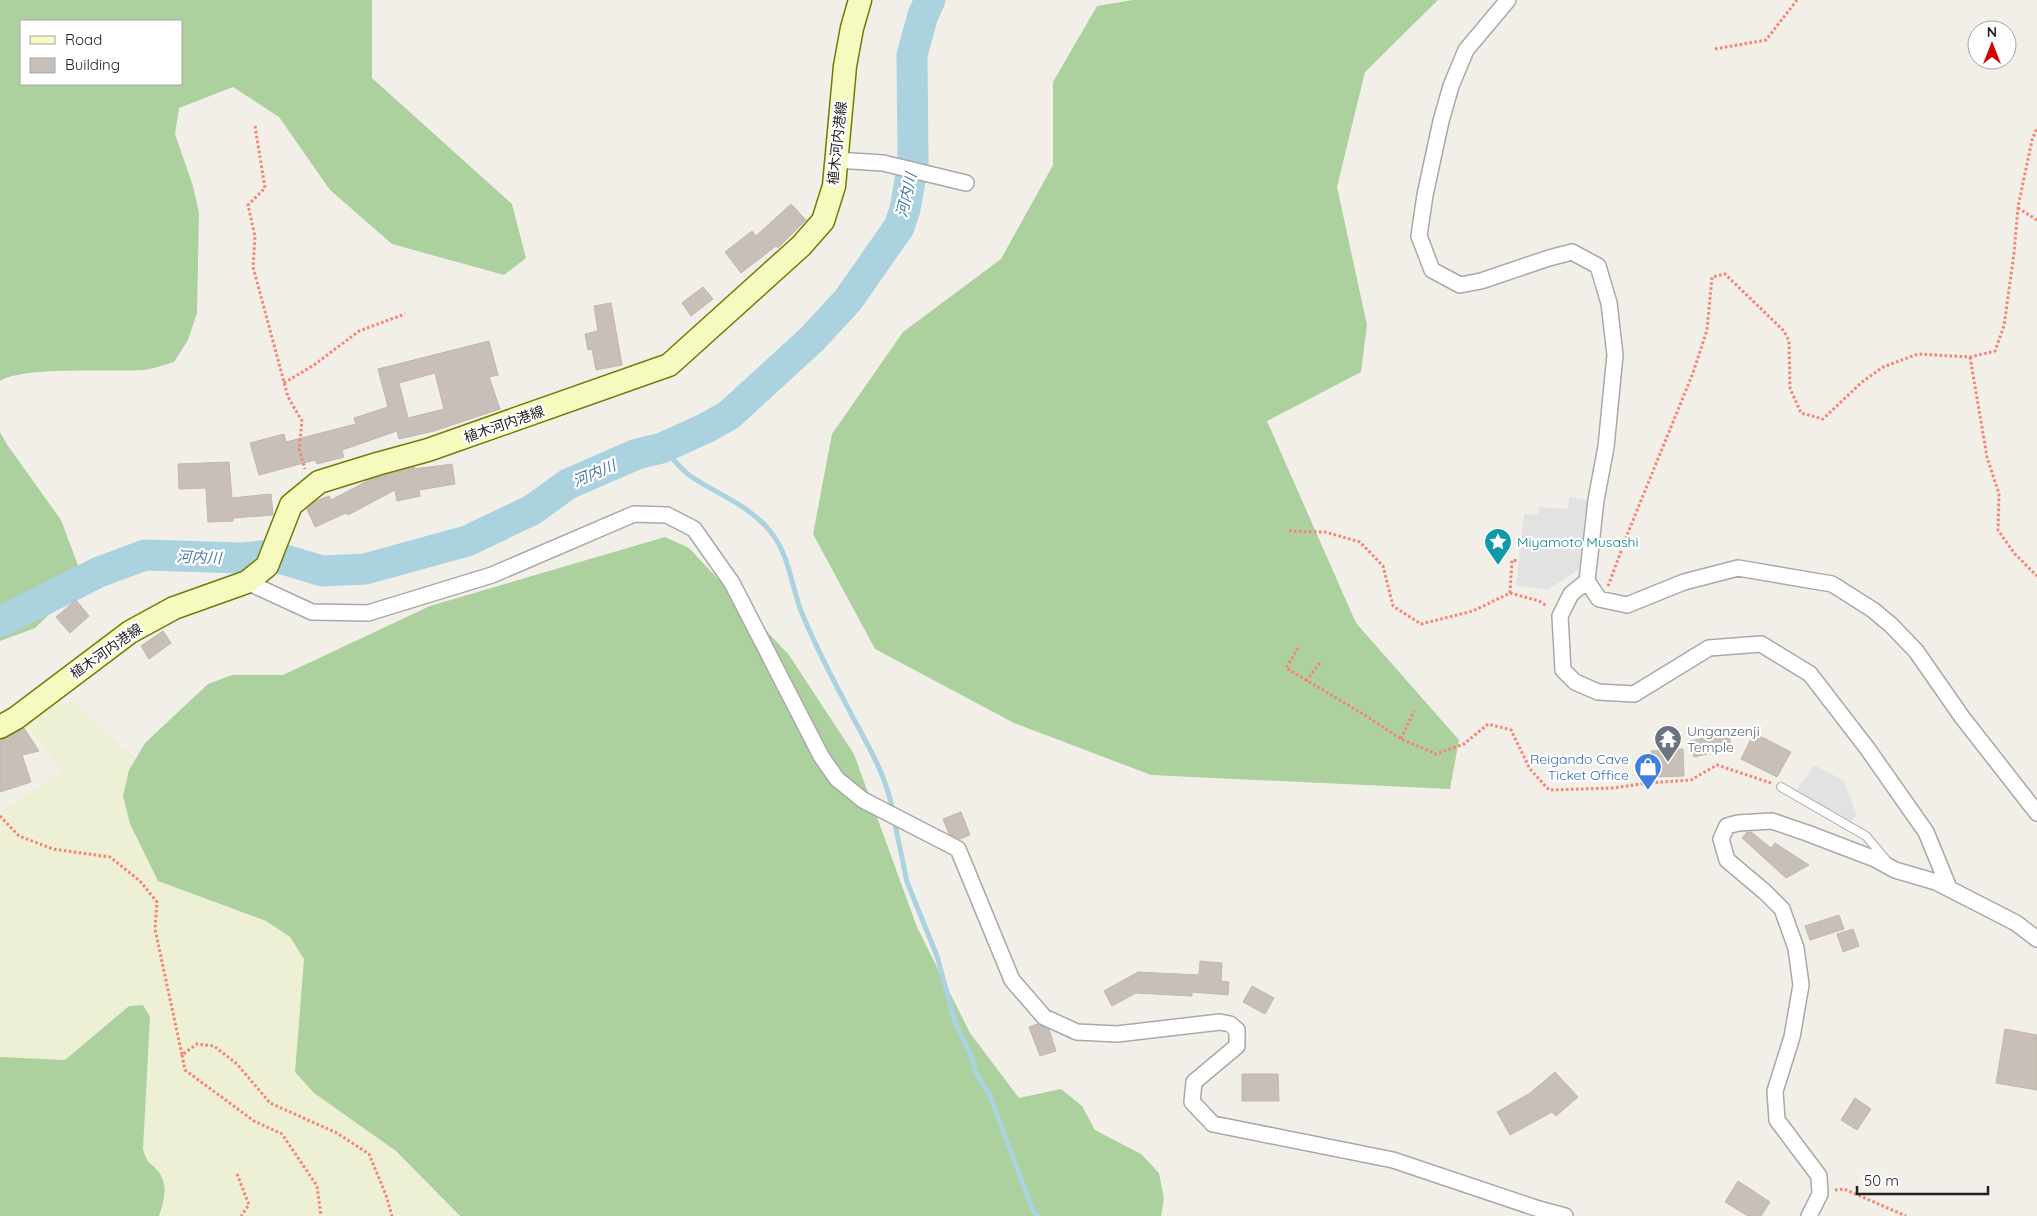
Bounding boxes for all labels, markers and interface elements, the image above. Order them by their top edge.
legend [20,20,182,85]
north arrow [1967,20,2017,70]
text: N [1987,23,1997,41]
text: Road [65,30,102,49]
text: Building [65,55,120,74]
street label: 植木河内港線 [824,100,850,186]
water label: 河内川 [892,169,921,219]
street label: 植木河内港線 [461,402,547,446]
water label: 河内川 [570,455,620,491]
place icon: Miyamoto Musashi [1483,527,1513,566]
place label: Miyamoto Musashi [1517,533,1638,551]
water label: 河内川 [176,547,224,567]
street label: 植木河内港線 [66,620,146,682]
place label: Unganzenji Temple [1687,722,1760,756]
temple icon: Unganzenji Temple [1653,724,1683,763]
place label: Reigando Cave Ticket Office [1530,750,1629,784]
shop icon: Reigando Cave Ticket Office [1633,752,1663,791]
scale bar [1857,1164,1988,1196]
text: 50 m [1864,1171,1899,1190]

